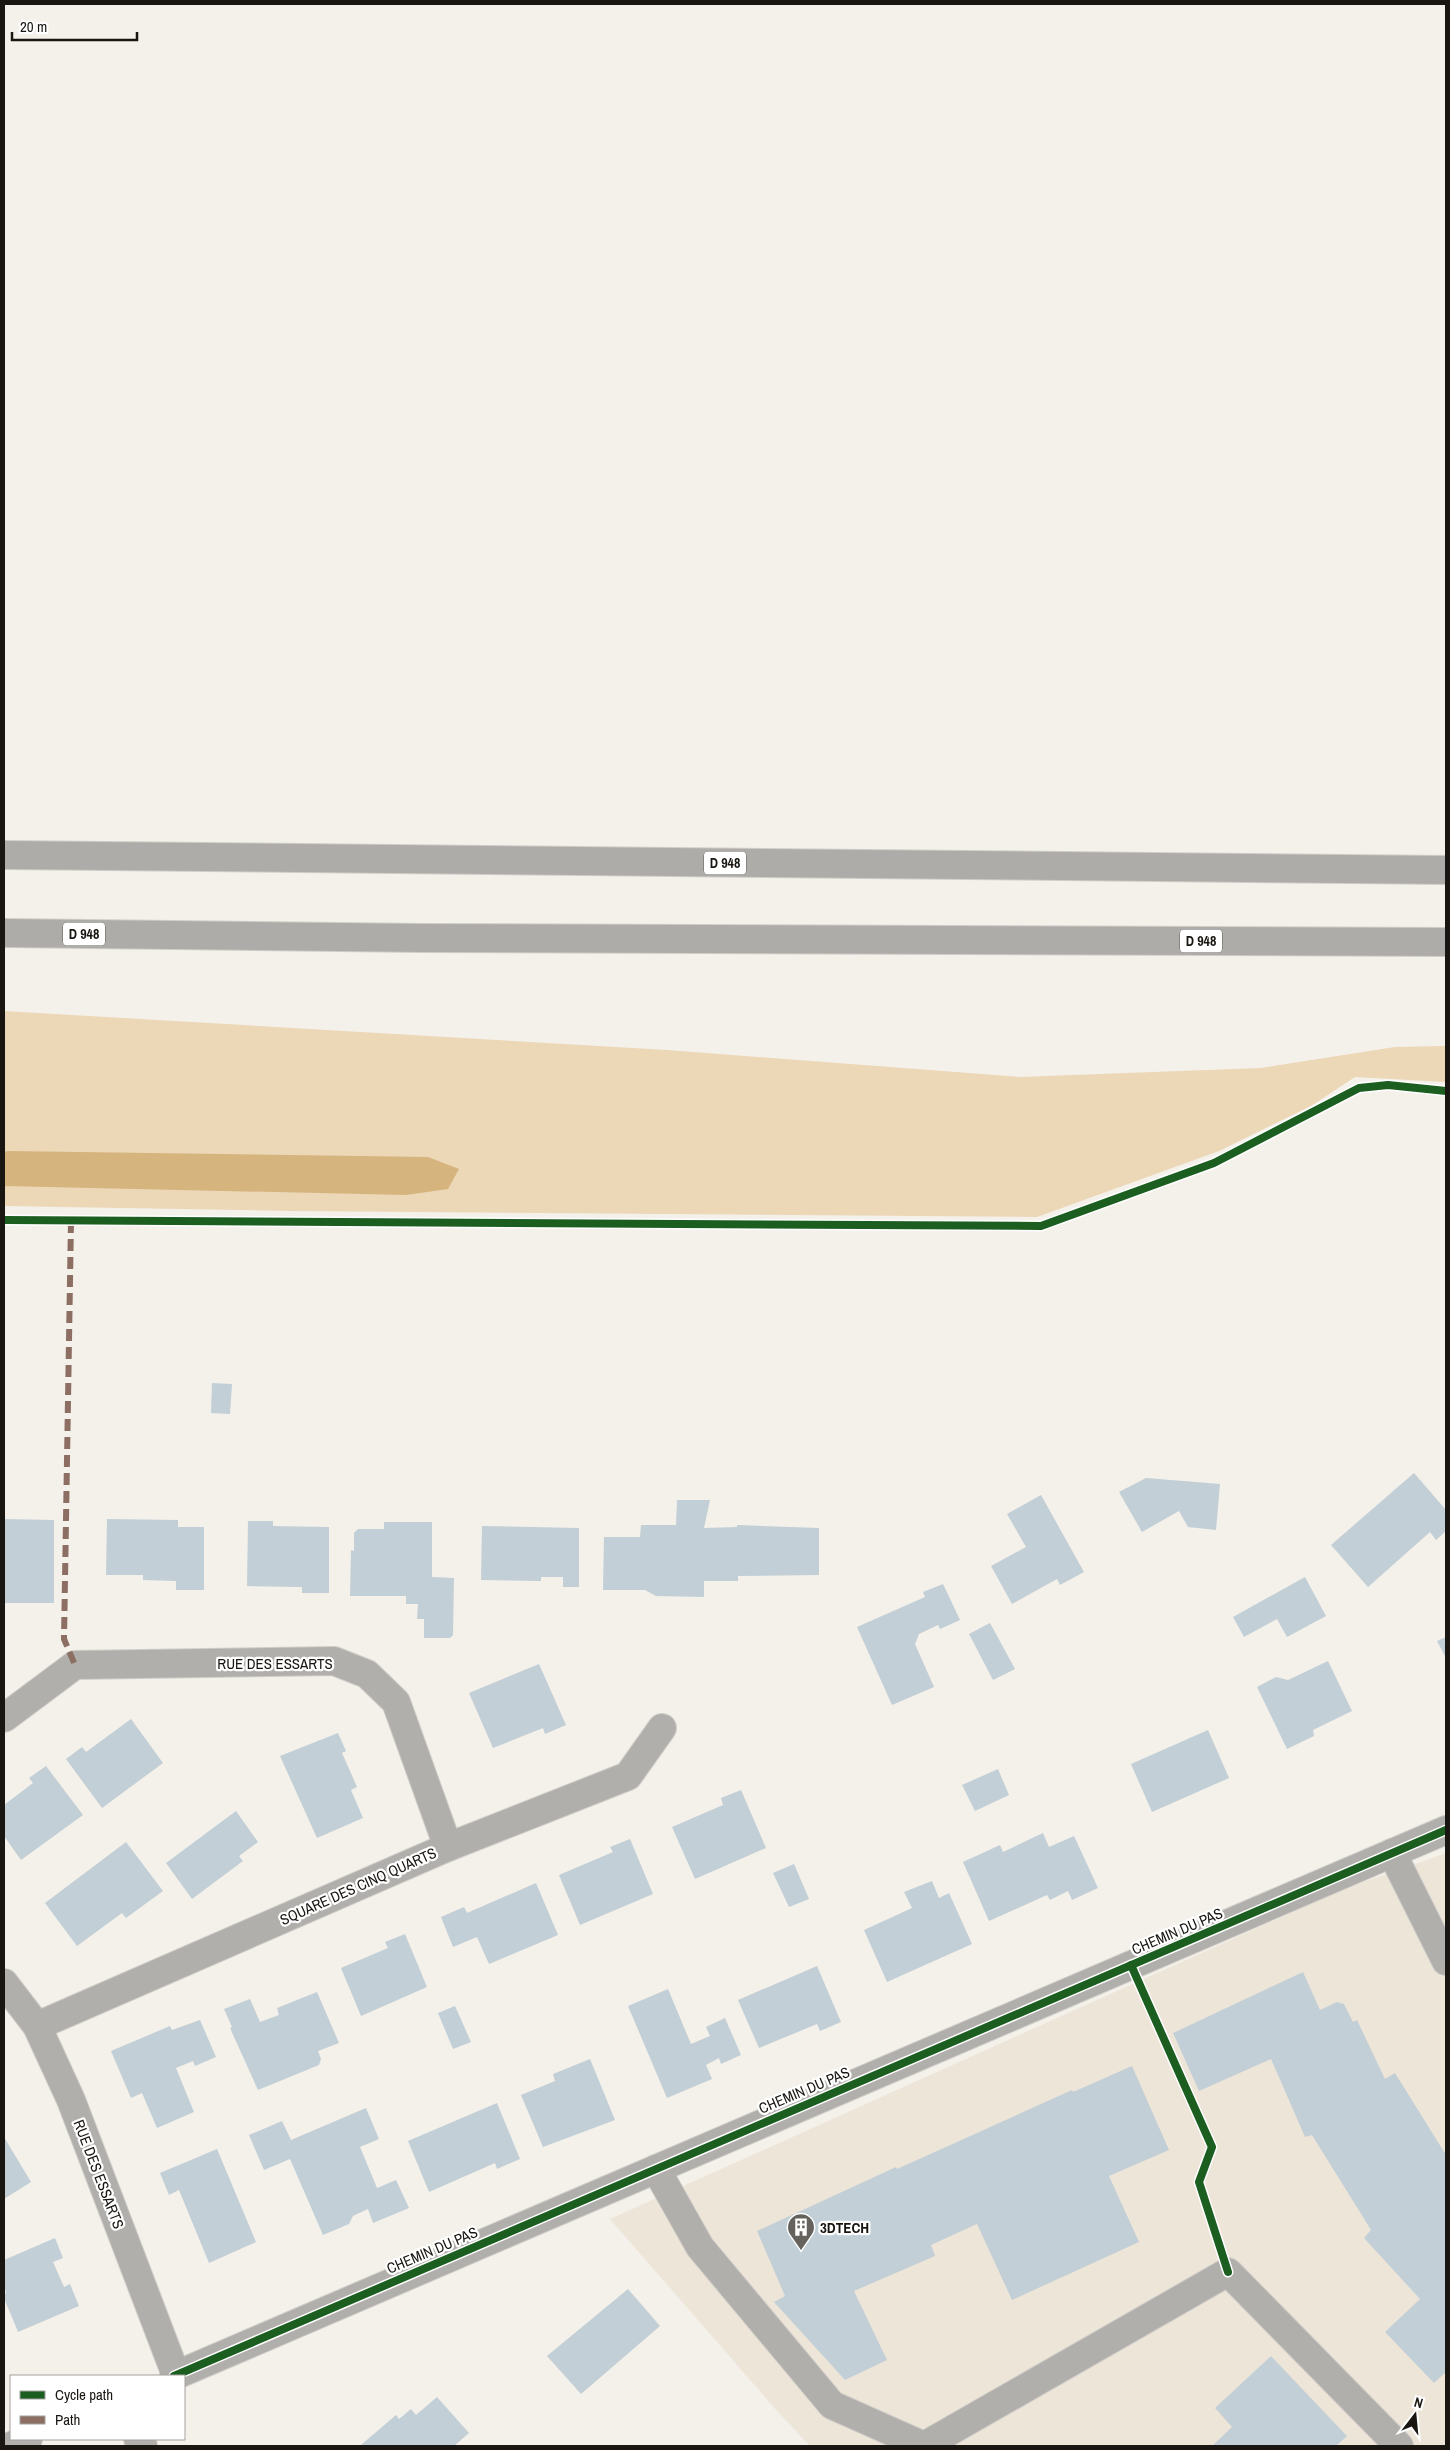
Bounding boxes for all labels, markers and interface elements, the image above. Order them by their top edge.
scale bar [12,10,138,42]
text: 20 m [20,16,47,37]
road number: D 948 [704,851,746,874]
road number: D 948 [63,922,105,946]
road number: D 948 [1180,929,1222,952]
street label: RUE DES ESSARTS [217,1653,333,1674]
street label: SQUARE DES CINQ QUARTS [276,1842,440,1930]
street label: CHEMIN DU PAS [1128,1902,1226,1960]
street label: CHEMIN DU PAS [755,2061,853,2119]
street label: RUE DES ESSARTS [69,2116,129,2232]
building icon: 3DTECH [786,2212,816,2251]
place label: 3DTECH [820,2217,869,2238]
street label: CHEMIN DU PAS [383,2221,481,2279]
legend [10,2375,185,2440]
text: Cycle path [55,2384,113,2405]
north arrow [1390,2390,1440,2440]
text: N [1412,2393,1425,2412]
text: Path [55,2409,80,2430]

